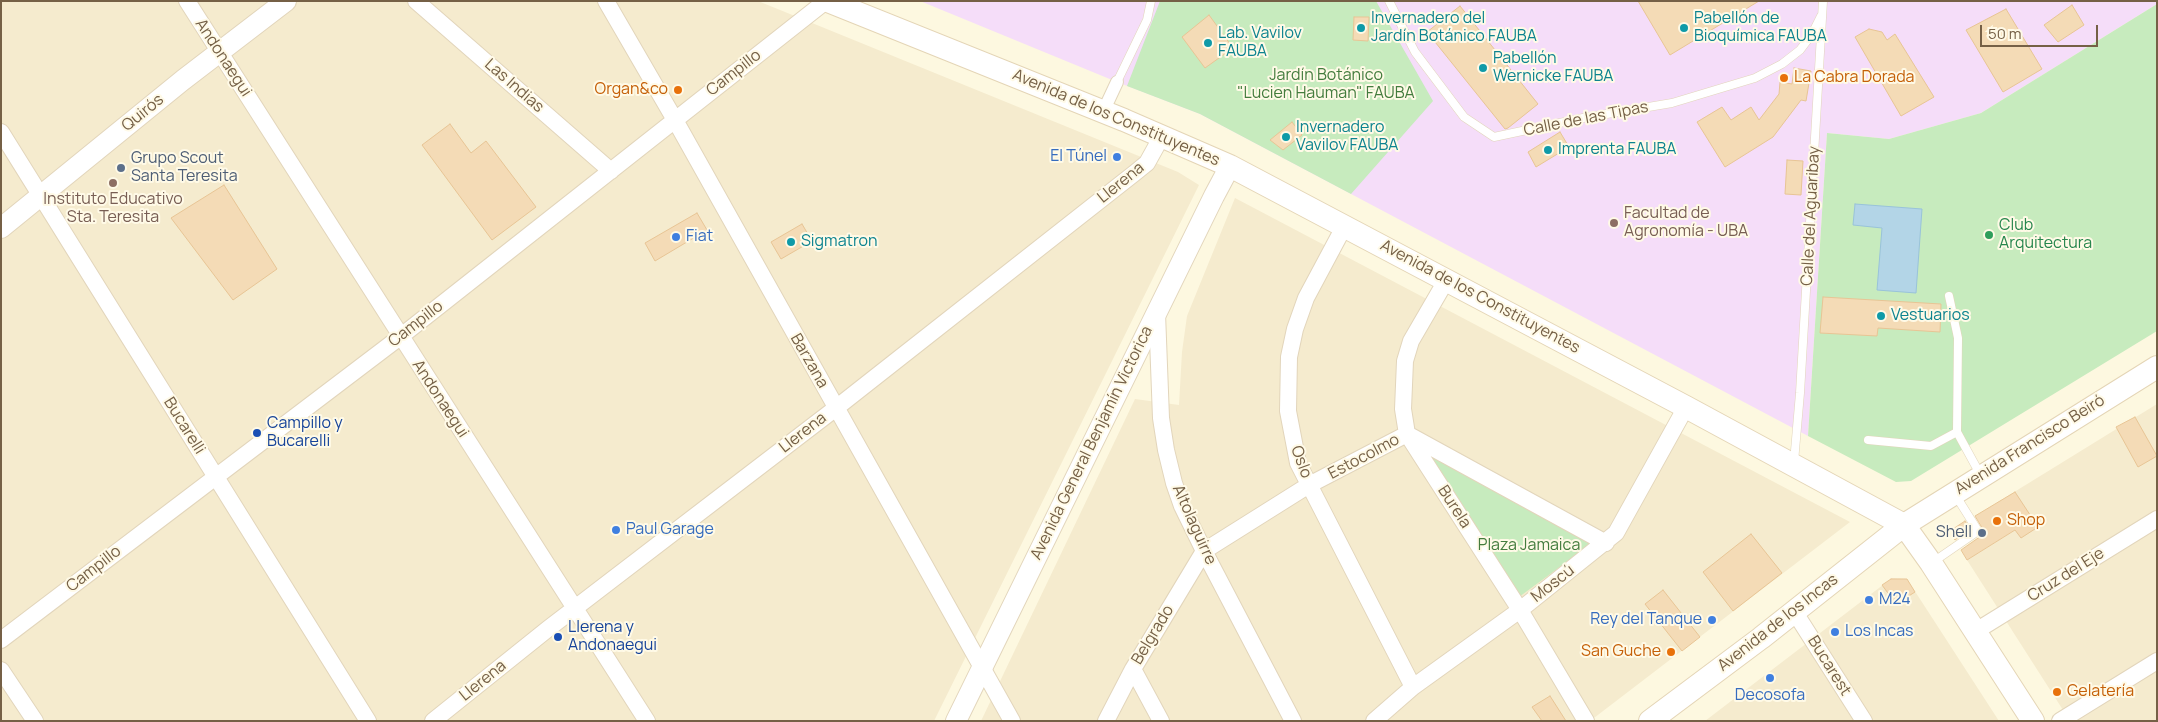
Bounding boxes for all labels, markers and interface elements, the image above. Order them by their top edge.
place label: Invernadero del Jardín Botánico FAUBA [1371,9,1537,47]
place label: Pabellón de Bioquímica FAUBA [1694,9,1827,47]
street label: Andonaegui [191,15,255,101]
scale bar [1983,15,2100,47]
marker: Invernadero del Jardín Botánico FAUBA [1355,22,1367,34]
marker: Pabellón de Bioquímica FAUBA [1678,22,1690,34]
text: 50 m [1988,23,2022,44]
place label: Lab. Vavilov FAUBA [1218,24,1302,62]
marker: Lab. Vavilov FAUBA [1202,37,1214,49]
street label: Campillo [703,46,765,100]
place label: Pabellón Wernicke FAUBA [1493,49,1613,87]
street label: Las Indias [480,55,548,117]
marker: Pabellón Wernicke FAUBA [1477,62,1489,74]
street label: Avenida de los Constituyentes [1009,66,1223,170]
park label: Jardín Botánico "Lucien Hauman" FAUBA [1237,66,1415,104]
place label: La Cabra Dorada [1794,68,1915,88]
marker: La Cabra Dorada [1778,72,1790,84]
place label: Organ&co [595,80,668,100]
marker: Organ&co [672,84,684,96]
street label: Quirós [118,90,168,136]
street label: Calle de las Tipas [1522,97,1650,141]
place label: Invernadero Vavilov FAUBA [1296,118,1398,156]
marker: Invernadero Vavilov FAUBA [1280,131,1292,143]
place label: Imprenta FAUBA [1558,140,1676,160]
marker: Imprenta FAUBA [1542,144,1554,156]
street label: Calle del Aguaribay [1798,146,1824,286]
place label: El Túnel [1050,147,1107,167]
place label: Grupo Scout Santa Teresita [131,149,238,187]
marker: El Túnel [1111,151,1123,163]
street label: Llerena [1094,158,1148,208]
marker: Grupo Scout Santa Teresita [115,162,127,174]
marker: Instituto Educativo Sta. Teresita [107,177,119,189]
place label: Instituto Educativo Sta. Teresita [43,190,183,228]
place label: Facultad de Agronomía - UBA [1624,204,1748,242]
place label: Club Arquitectura [1999,216,2092,254]
marker: Facultad de Agronomía - UBA [1608,217,1620,229]
place label: Fiat [686,227,713,247]
marker: Club Arquitectura [1983,229,1995,241]
marker: Fiat [670,231,682,243]
place label: Sigmatron [801,232,878,252]
marker: Sigmatron [785,236,797,248]
street label: Avenida de los Constituyentes [1377,236,1583,358]
street label: Campillo [385,297,447,351]
place label: Vestuarios [1891,306,1970,326]
marker: Vestuarios [1875,310,1887,322]
street label: Avenida General Benjamín Victorica [1027,323,1157,563]
street label: Barzana [786,330,832,392]
street label: Andonaegui [408,356,472,442]
street label: Avenida Francisco Beiró [1952,391,2108,499]
street label: Bucarelli [159,394,209,458]
street label: Llerena [776,409,830,457]
place label: Campillo y Bucarelli [267,414,343,452]
marker: Campillo y Bucarelli [251,427,263,439]
street label: Estocolmo [1325,430,1403,484]
street label: Oslo [1286,443,1316,481]
street label: Altolaguirre [1168,482,1220,568]
street label: Burela [1433,482,1475,532]
place label: Shop [2007,511,2045,531]
marker: Shop [1991,515,2003,527]
place label: Paul Garage [626,520,714,540]
place label: Shell [1936,523,1972,543]
marker: Paul Garage [610,524,622,536]
marker: Shell [1976,527,1988,539]
park label: Plaza Jamaica [1478,536,1580,556]
street label: Campillo [63,542,125,596]
street label: Cruz del Eje [2024,544,2108,606]
street label: Moscú [1528,561,1578,607]
street label: Avenida de los Incas [1714,570,1842,676]
place label: M24 [1879,590,1911,610]
marker: M24 [1863,594,1875,606]
street label: Belgrado [1128,602,1178,668]
place label: Rey del Tanque [1590,610,1702,630]
marker: Rey del Tanque [1706,614,1718,626]
place label: Llerena y Andonaegui [568,618,657,656]
place label: Los Incas [1845,622,1913,642]
marker: Los Incas [1829,626,1841,638]
marker: Llerena y Andonaegui [552,631,564,643]
street label: Bucarest [1803,633,1855,699]
place label: San Guche [1581,642,1661,662]
marker: San Guche [1665,646,1677,658]
street label: Llerena [456,656,510,706]
marker: Decosofa [1764,672,1776,684]
place label: Gelatería [2067,682,2134,702]
place label: Decosofa [1735,686,1805,706]
marker: Gelatería [2051,686,2063,698]

